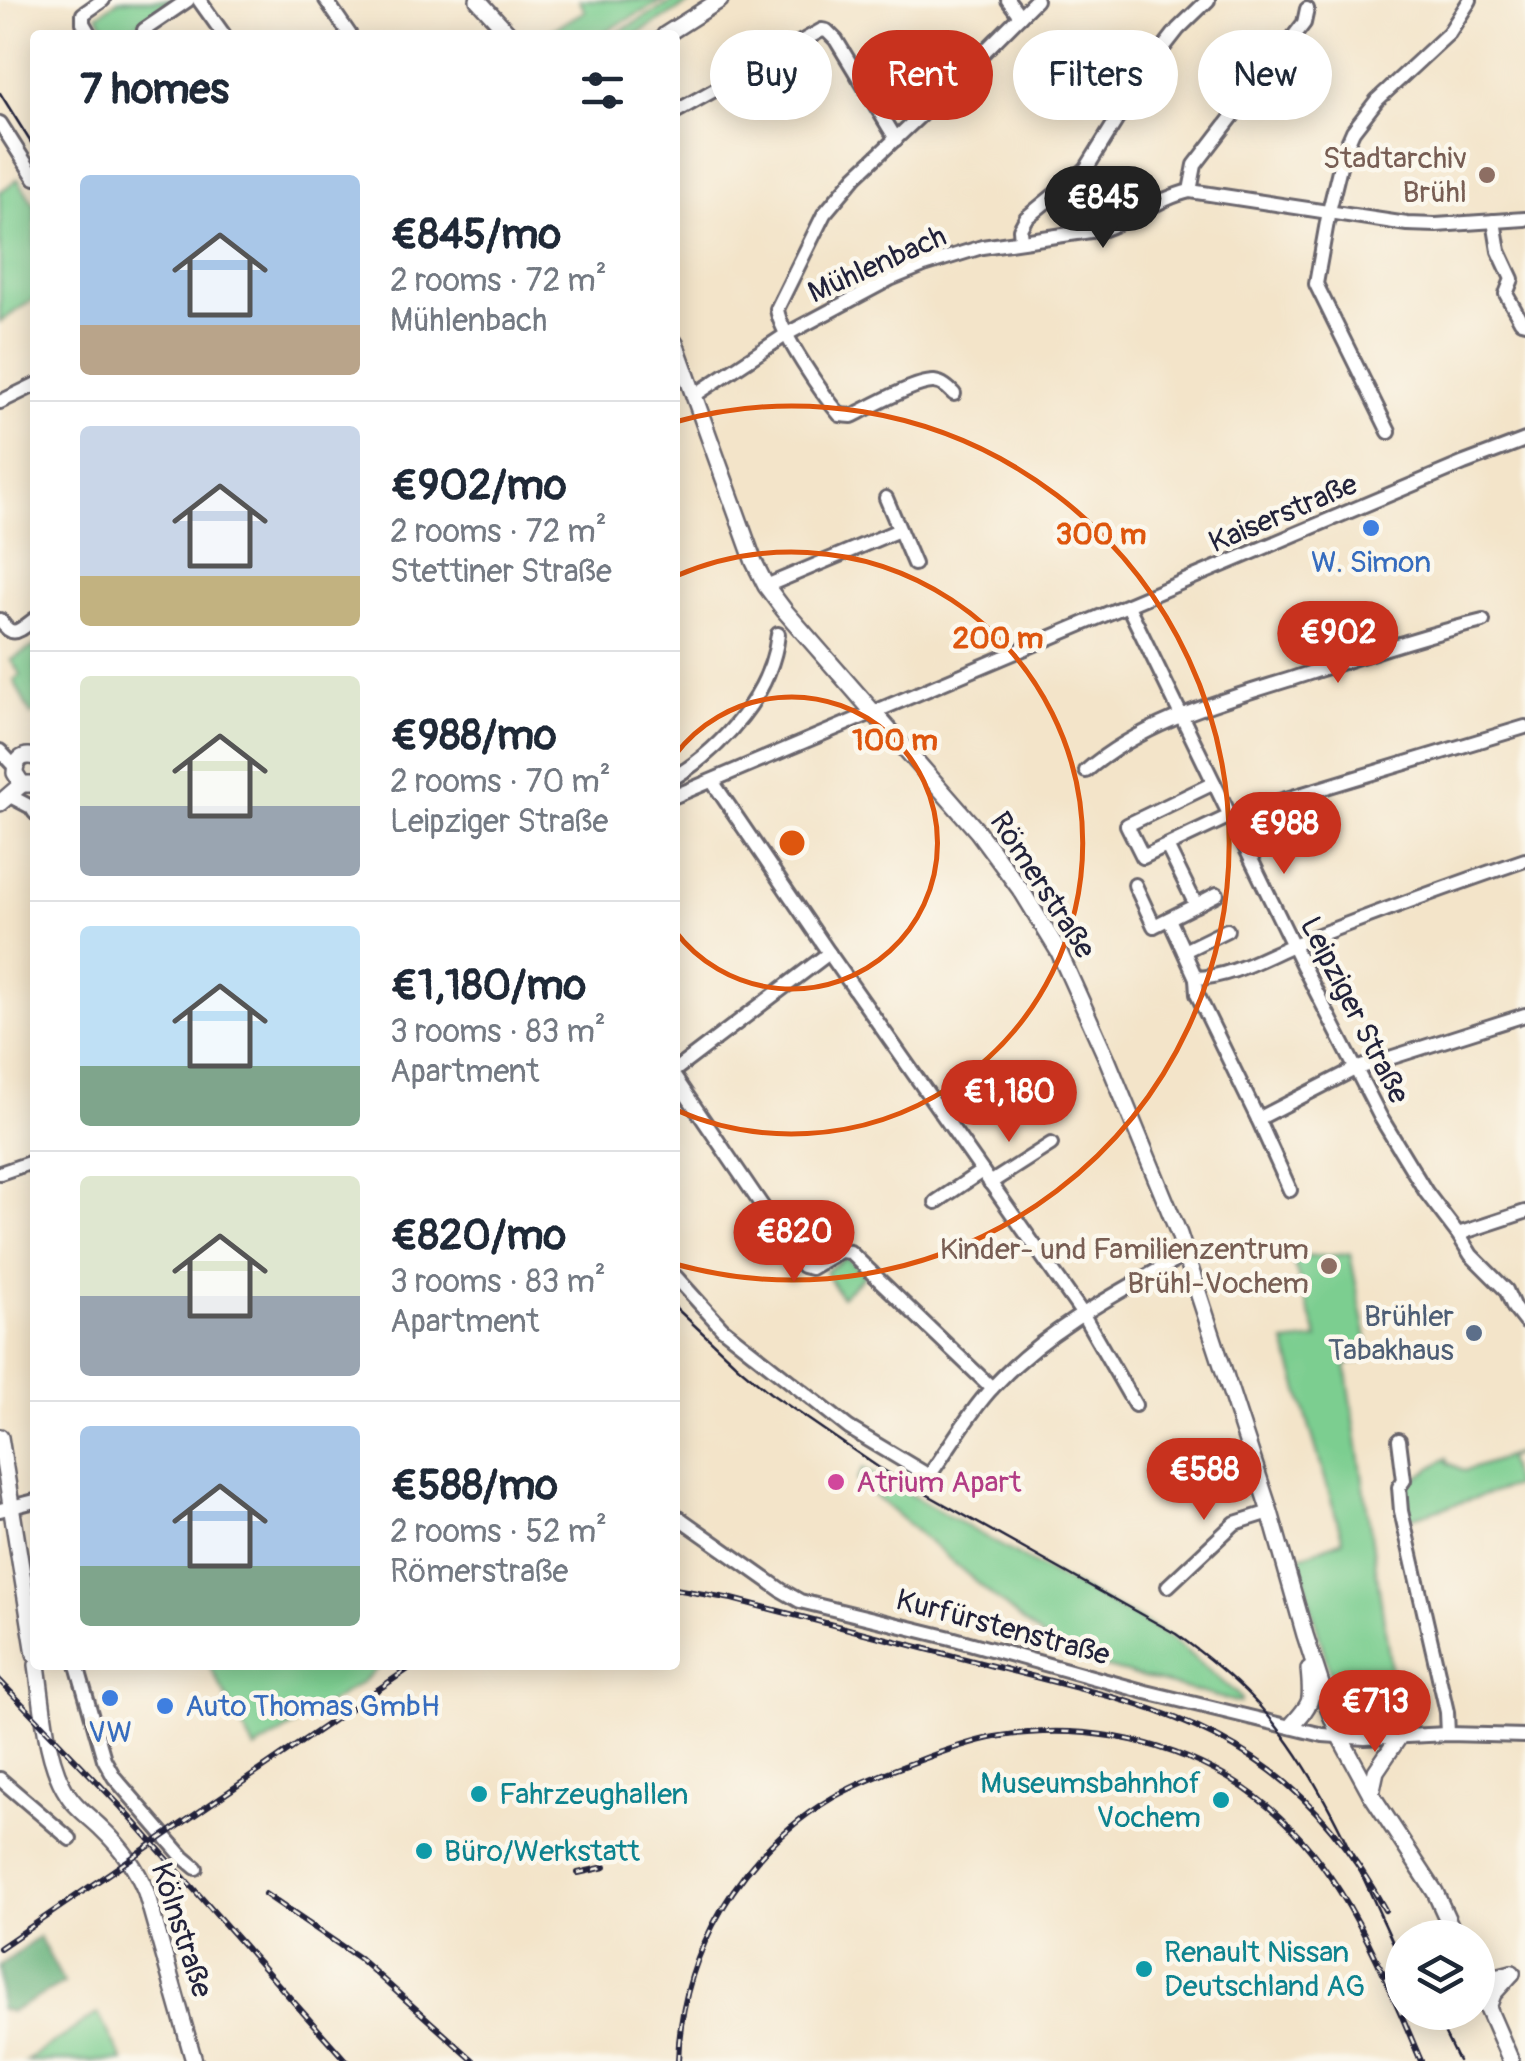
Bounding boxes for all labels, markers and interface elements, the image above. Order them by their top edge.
chip: Buy [710,30,832,120]
chip: Rent [852,30,993,120]
chip: Filters [1013,30,1178,120]
chip: New [1198,30,1332,120]
icon: filters [575,63,630,118]
text: 7 homes [80,64,229,116]
place label: Stadtarchiv Brühl [1323,140,1467,211]
marker: Stadtarchiv Brühl [1476,164,1498,186]
pin: €845 [1044,166,1162,251]
text: €845 [1066,178,1140,218]
text: €845/mo [390,209,561,261]
icon: home [160,215,280,335]
street label: Mühlenbach [802,218,952,311]
text: 2 rooms · 72 m² [390,261,607,301]
text: Mühlenbach [390,301,547,341]
text: €902/mo [390,460,566,512]
icon: home [160,466,280,586]
street label: Kaiserstraße [1203,466,1363,561]
text: 2 rooms · 72 m² [390,512,607,552]
text: 300 m [1056,516,1146,553]
marker: W. Simon [1360,517,1382,539]
place label: W. Simon [1311,544,1431,581]
text: Stettiner Straße [390,552,612,592]
pin: €902 [1279,601,1397,686]
text: €902 [1299,613,1377,653]
text: 200 m [953,620,1043,657]
text: €988/mo [390,710,557,762]
icon: home [160,716,280,836]
text: 100 m [852,722,938,759]
text: 2 rooms · 70 m² [390,762,611,802]
pin: €988 [1225,792,1343,877]
text: Leipziger Straße [390,802,608,842]
text: €988 [1249,804,1319,844]
street label: Römerstraße [982,805,1104,966]
centre of rings [774,825,810,861]
street label: Leipziger Straße [1292,911,1418,1110]
text: €1,180/mo [390,960,586,1012]
icon: home [160,966,280,1086]
text: 3 rooms · 83 m² [390,1012,606,1052]
text: Apartment [390,1052,539,1092]
pin: €1,180 [928,1060,1090,1145]
text: €1,180 [963,1072,1055,1112]
pin: €820 [735,1200,853,1285]
text: €820/mo [390,1210,566,1262]
text: €820 [756,1212,833,1252]
icon: home [160,1216,280,1336]
place label: Kinder- und Familienzentrum Brühl-Vochem [940,1231,1309,1302]
marker: Kinder- und Familienzentrum Brühl-Vochem [1318,1255,1340,1277]
text: 3 rooms · 83 m² [390,1262,606,1302]
place label: Brühler Tabakhaus [1328,1298,1454,1369]
text: Apartment [390,1302,539,1342]
marker: Brühler Tabakhaus [1463,1322,1485,1344]
pin: €588 [1145,1438,1263,1523]
text: €588 [1169,1450,1239,1490]
text: €588/mo [390,1460,558,1512]
place label: Atrium Apart [856,1464,1022,1501]
icon: home [160,1466,280,1586]
marker: Atrium Apart [825,1471,847,1493]
text: 2 rooms · 52 m² [390,1512,607,1552]
text: Römerstraße [390,1552,568,1592]
street label: Kurfürstenstraße [892,1581,1114,1674]
pin: €713 [1316,1670,1434,1755]
text: €713 [1341,1682,1409,1722]
marker: VW [99,1687,121,1709]
place label: Auto Thomas GmbH [185,1688,440,1725]
marker: Auto Thomas GmbH [154,1695,176,1717]
place label: VW [88,1714,132,1751]
place label: Museumsbahnhof Vochem [980,1765,1201,1836]
place label: Fahrzeughallen [499,1776,688,1813]
marker: Fahrzeughallen [468,1783,490,1805]
marker: Museumsbahnhof Vochem [1210,1789,1232,1811]
place label: Büro/Werkstatt [444,1833,641,1870]
marker: Büro/Werkstatt [413,1840,435,1862]
street label: Kölnstraße [142,1858,221,2002]
map controls [1385,1920,1495,2030]
button: layers [1385,1920,1495,2030]
place label: Renault Nissan Deutschland AG [1164,1934,1365,2005]
marker: Renault Nissan Deutschland AG [1133,1958,1155,1980]

